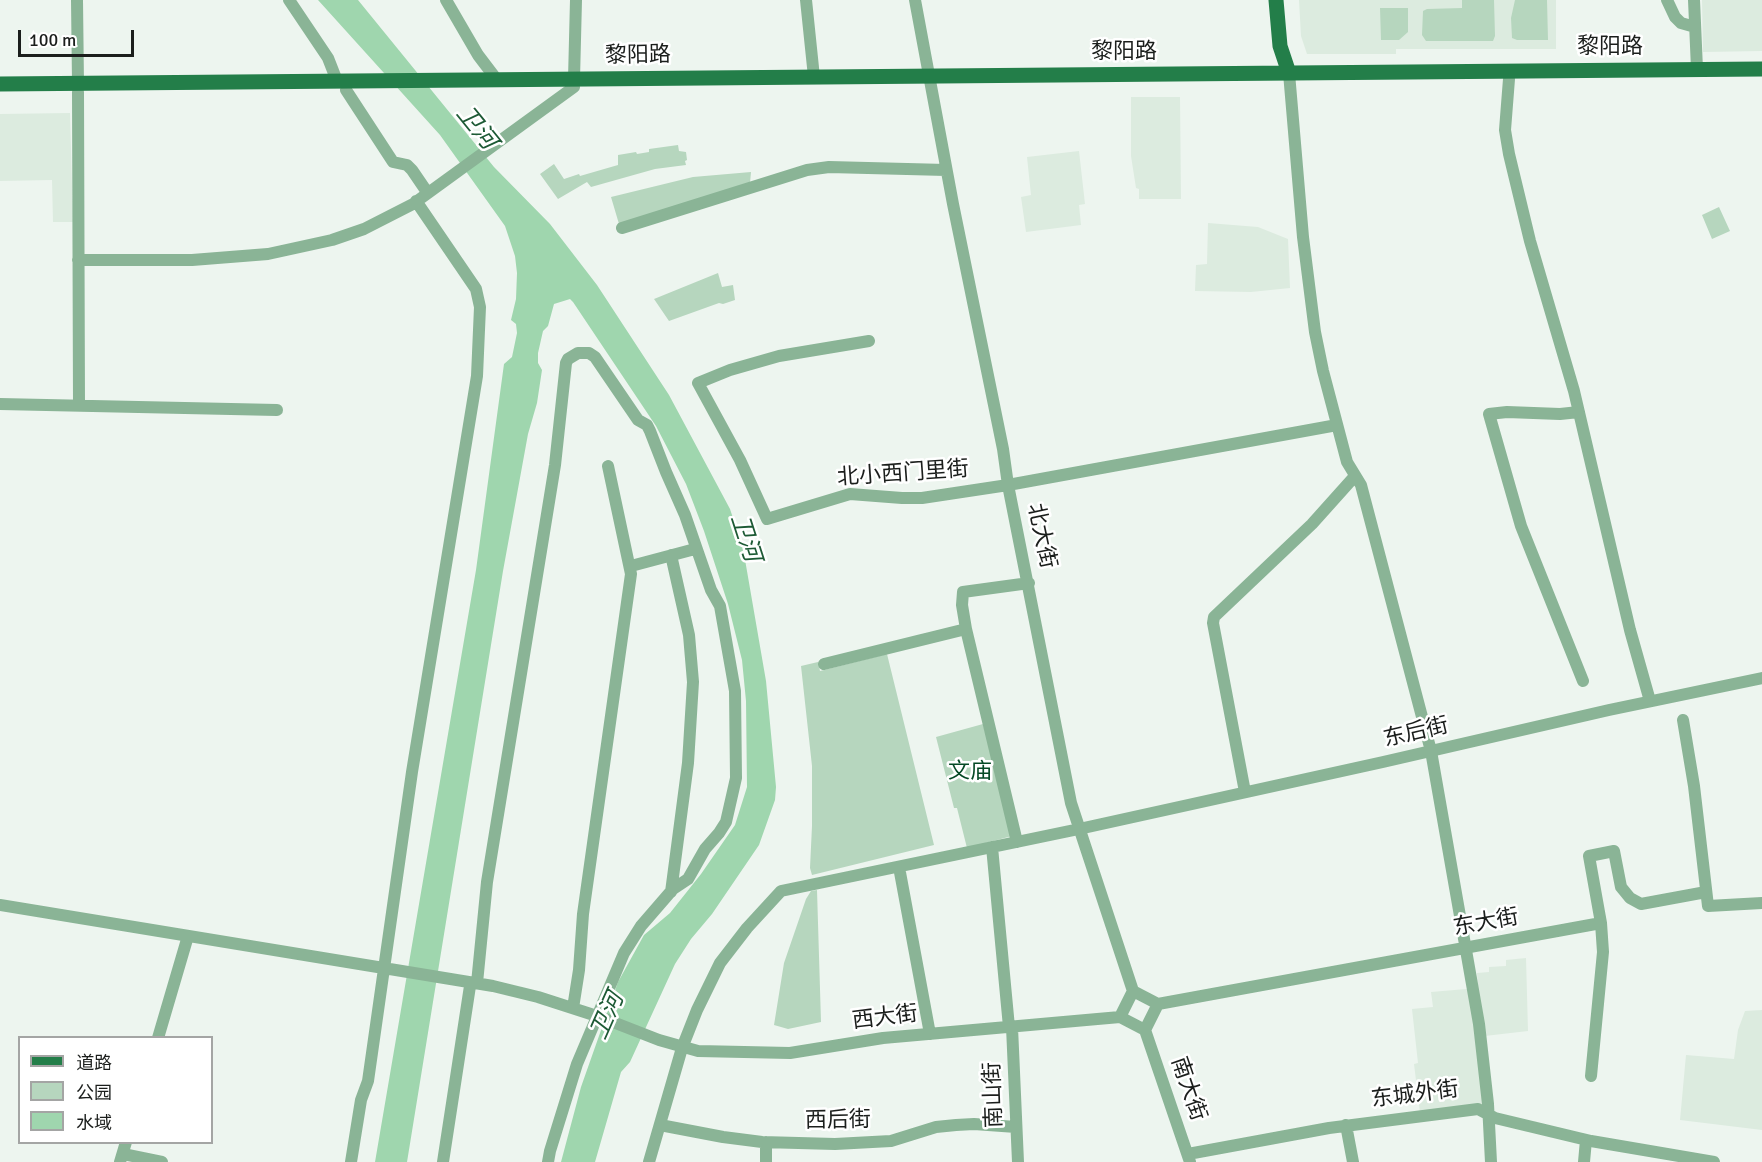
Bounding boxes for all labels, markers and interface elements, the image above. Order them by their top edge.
scale bar [21,18,136,56]
text: 100 m [29,29,76,51]
street label: 黎阳路 [1577,34,1643,60]
street label: 黎阳路 [1091,39,1157,65]
street label: 黎阳路 [605,42,671,70]
water label: 卫河 [450,100,502,156]
street label: 北小西门里街 [836,456,970,492]
street label: 北大街 [1021,501,1061,571]
water label: 卫河 [724,511,766,565]
street label: 东后街 [1381,713,1451,753]
park label: 文庙 [948,759,992,785]
street label: 东大街 [1451,904,1521,942]
water label: 卫河 [585,988,631,1044]
street label: 西大街 [851,1001,919,1035]
legend [18,1036,213,1144]
text: 道路 [76,1052,112,1074]
street label: 南大街 [1165,1054,1211,1124]
street label: 南山街 [980,1062,1008,1128]
street label: 东城外街 [1370,1077,1460,1113]
text: 公园 [76,1082,112,1104]
street label: 西后街 [805,1107,871,1135]
text: 水域 [76,1112,112,1134]

